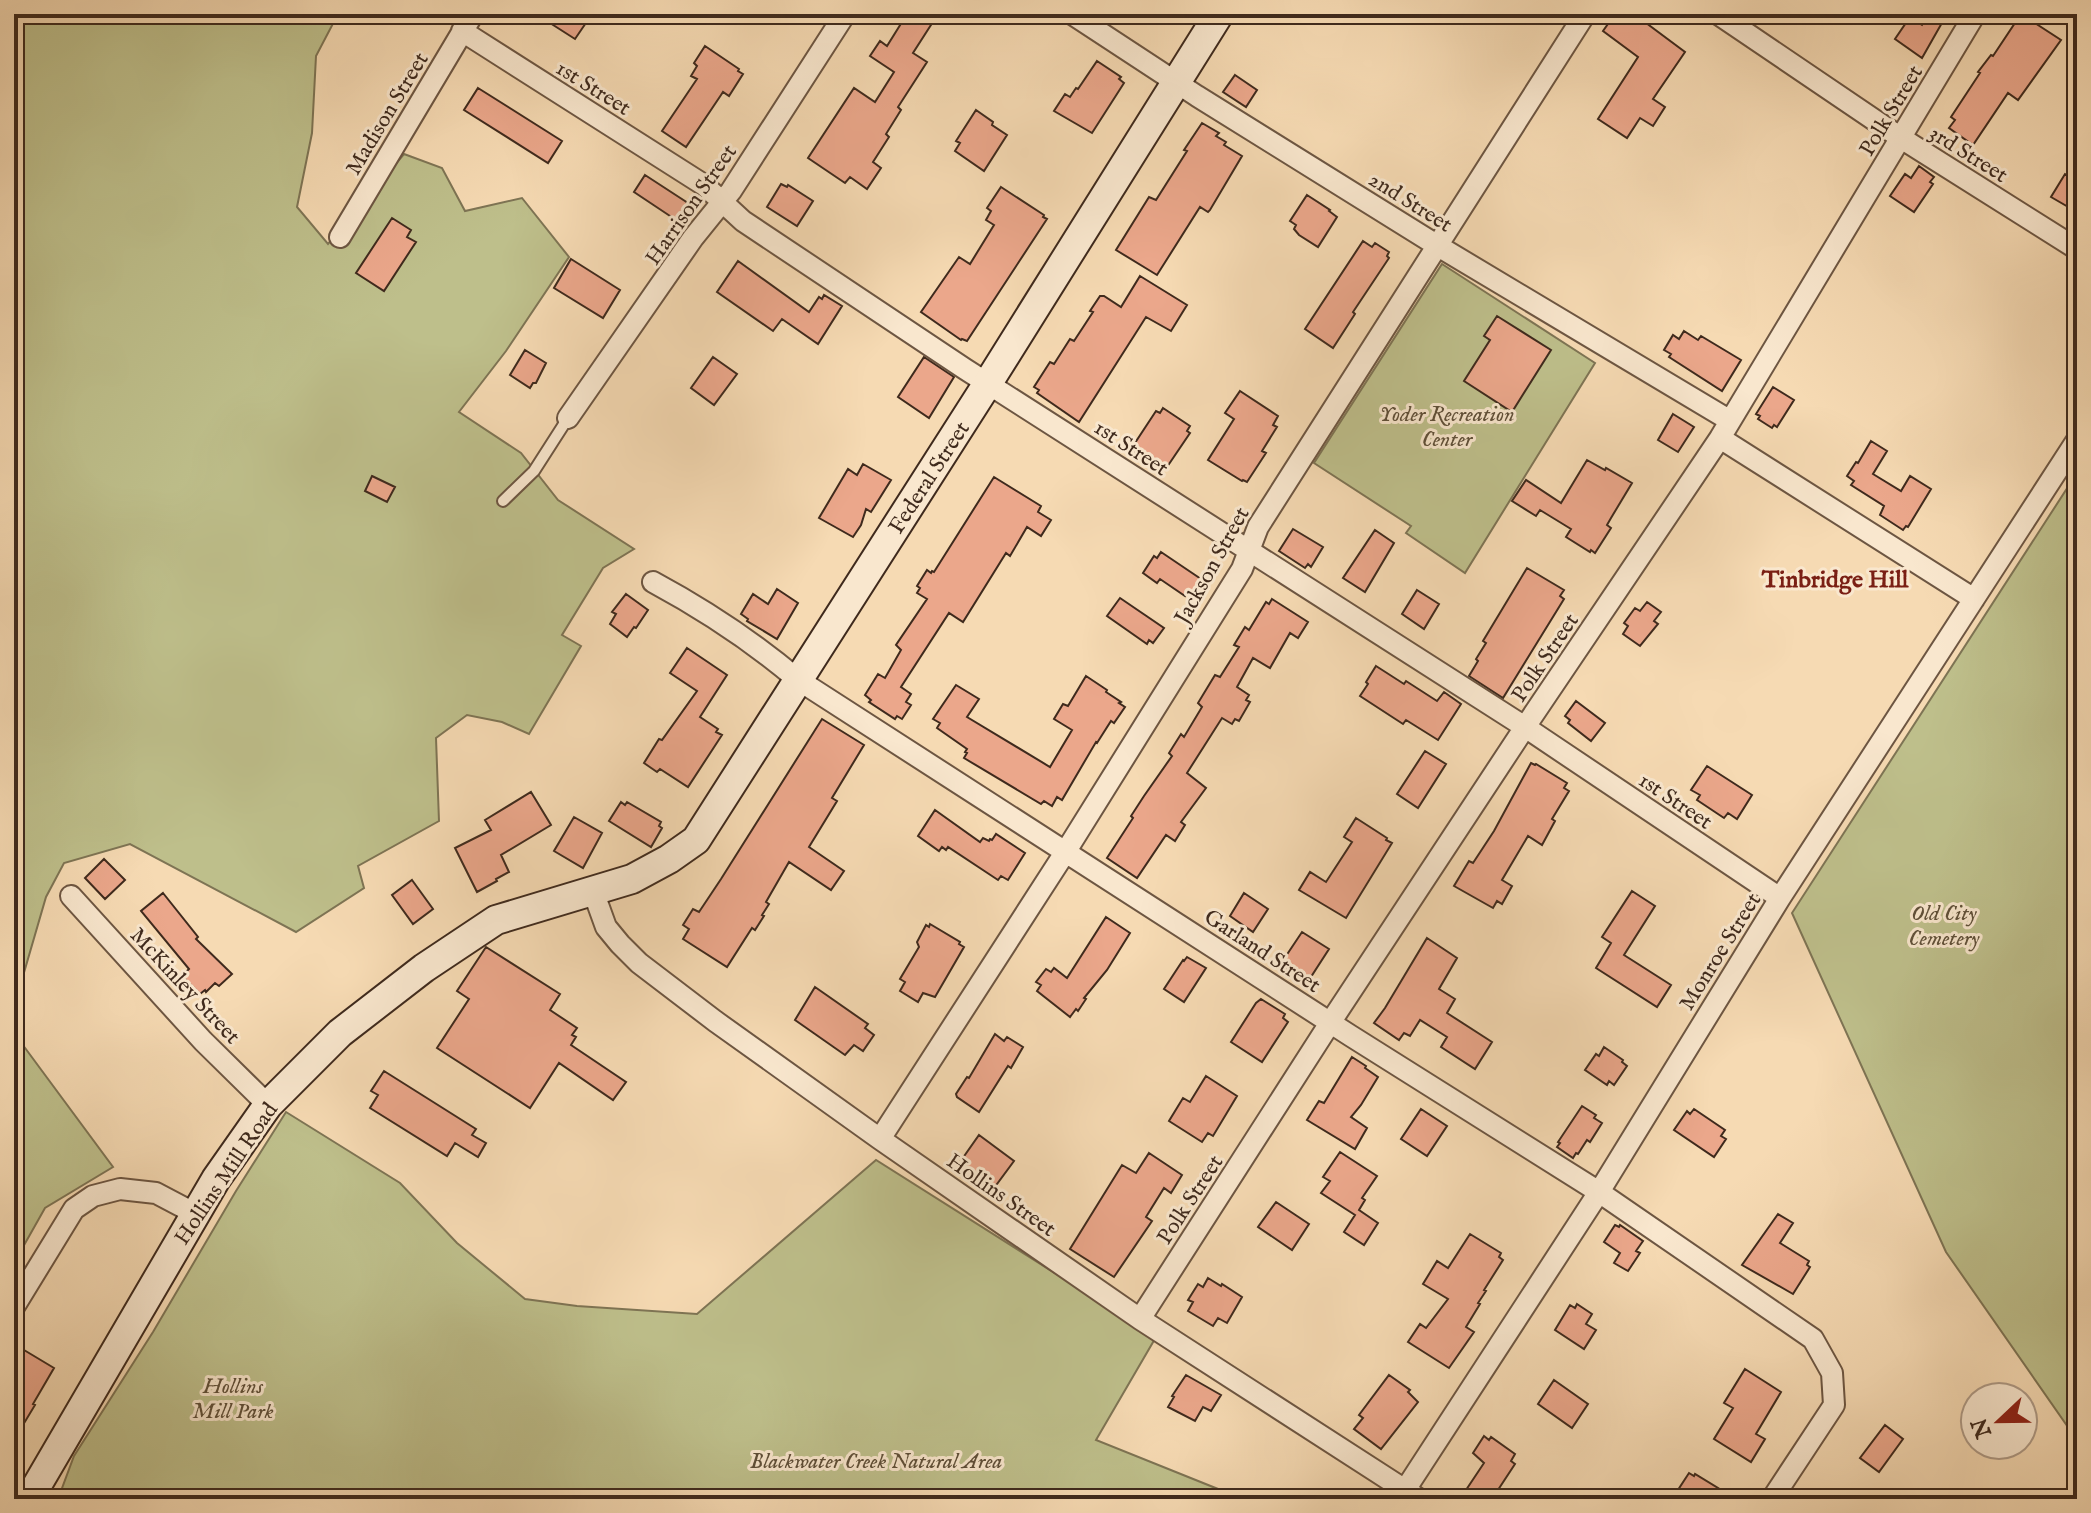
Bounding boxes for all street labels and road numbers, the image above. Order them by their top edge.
street label: Madison Street [340,47,436,181]
street label: 1st Street [550,55,636,123]
street label: Polk Street [1854,60,1930,162]
street label: 3rd Street [1923,120,2013,190]
street label: Harrison Street [640,139,744,271]
street label: 2nd Street [1363,166,1457,240]
street label: 1st Street [1089,414,1174,483]
street label: Federal Street [883,416,977,540]
street label: Jackson Street [1168,502,1257,632]
street label: Polk Street [1506,608,1586,708]
street label: 1st Street [1633,767,1717,837]
street label: Monroe Street [1673,888,1768,1016]
street label: Garland Street [1198,904,1326,1000]
street label: McKinley Street [123,922,246,1051]
street label: Hollins Mill Road [169,1097,285,1251]
street label: Hollins Street [941,1148,1061,1244]
street label: Polk Street [1151,1150,1230,1250]

